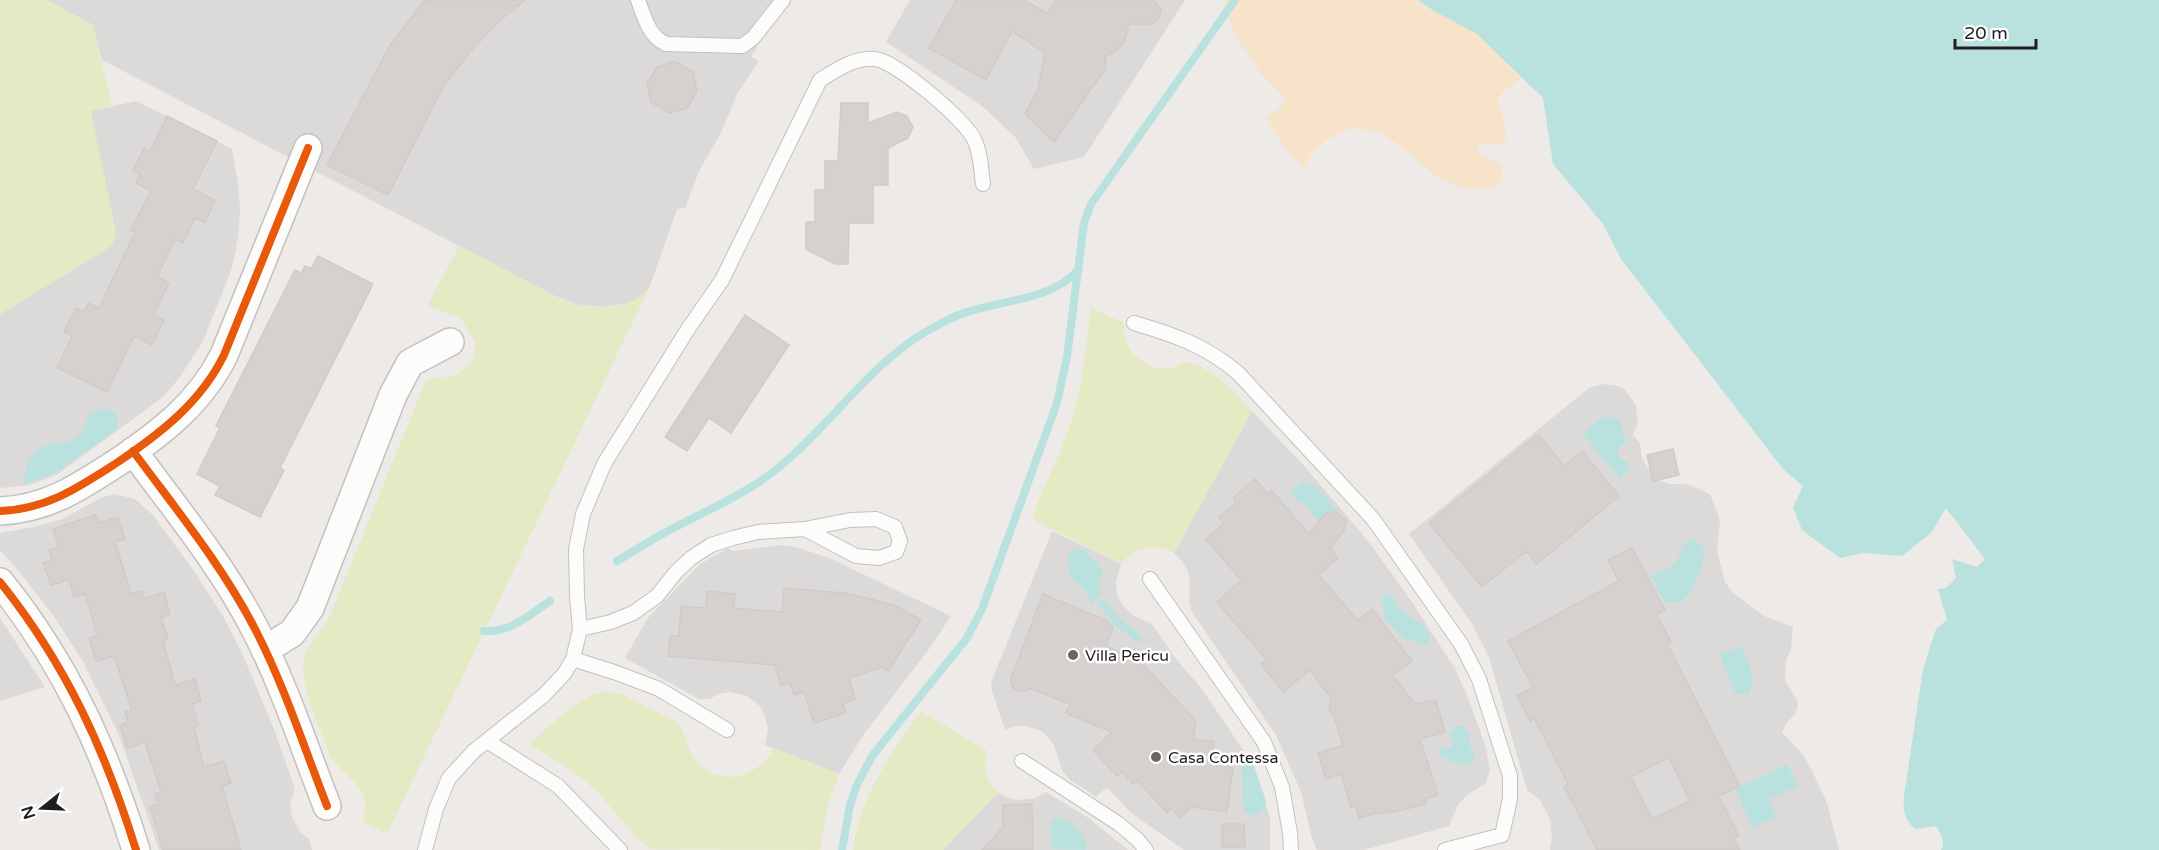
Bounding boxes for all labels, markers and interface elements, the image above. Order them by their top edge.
scale bar [1955,12,2036,50]
text: 20 m [1964,22,2008,44]
place label: Villa Pericu [1085,646,1169,666]
marker: Villa Pericu [1066,648,1080,662]
place label: Casa Contessa [1168,748,1279,768]
marker: Casa Contessa [1149,750,1163,764]
north arrow [12,778,72,838]
text: N [17,803,40,822]

